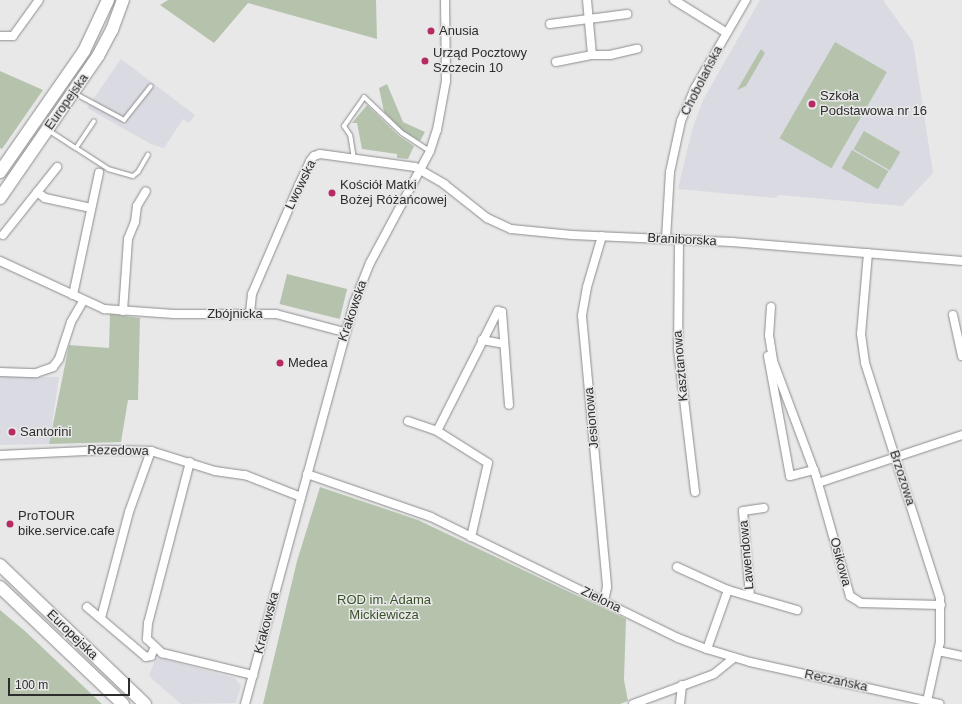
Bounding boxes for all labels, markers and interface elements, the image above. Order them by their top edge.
place label: Anusia [439,23,479,39]
marker: Anusia [426,26,436,36]
street label: Chobolańska [678,44,726,118]
place label: Urząd Pocztowy Szczecin 10 [433,46,527,77]
marker: Urząd Pocztowy Szczecin 10 [420,56,430,66]
street label: Europejska [42,71,92,133]
place label: Szkoła Podstawowa nr 16 [820,89,927,120]
marker: Szkoła Podstawowa nr 16 [807,99,817,109]
street label: Lwowska [282,158,320,212]
place label: Kościół Matki Bożej Różańcowej [340,178,447,209]
marker: Kościół Matki Bożej Różańcowej [327,188,337,198]
street label: Braniborska [647,230,717,250]
street label: Krakowska [335,278,371,344]
street label: Zbójnicka [207,306,263,322]
street label: Kasztanowa [670,330,692,402]
place label: Medea [288,355,328,371]
marker: Medea [275,358,285,368]
street label: Jesionowa [582,387,602,449]
place label: Santorini [20,424,71,440]
marker: Santorini [7,427,17,437]
street label: Rezedowa [87,443,149,459]
street label: Brzozowa [886,448,918,508]
place label: ProTOUR bike.service.cafe [18,509,115,540]
marker: ProTOUR bike.service.cafe [5,519,15,529]
street label: Lawendowa [736,520,758,590]
street label: Osikowa [826,536,854,588]
street label: Zielona [578,584,624,616]
street label: Krakowska [251,590,283,656]
park label: ROD im. Adama Mickiewicza [337,593,431,624]
street label: Europejska [43,607,101,663]
street label: Reczańska [803,667,869,695]
scale bar [10,670,132,696]
text: 100 m [15,678,48,692]

